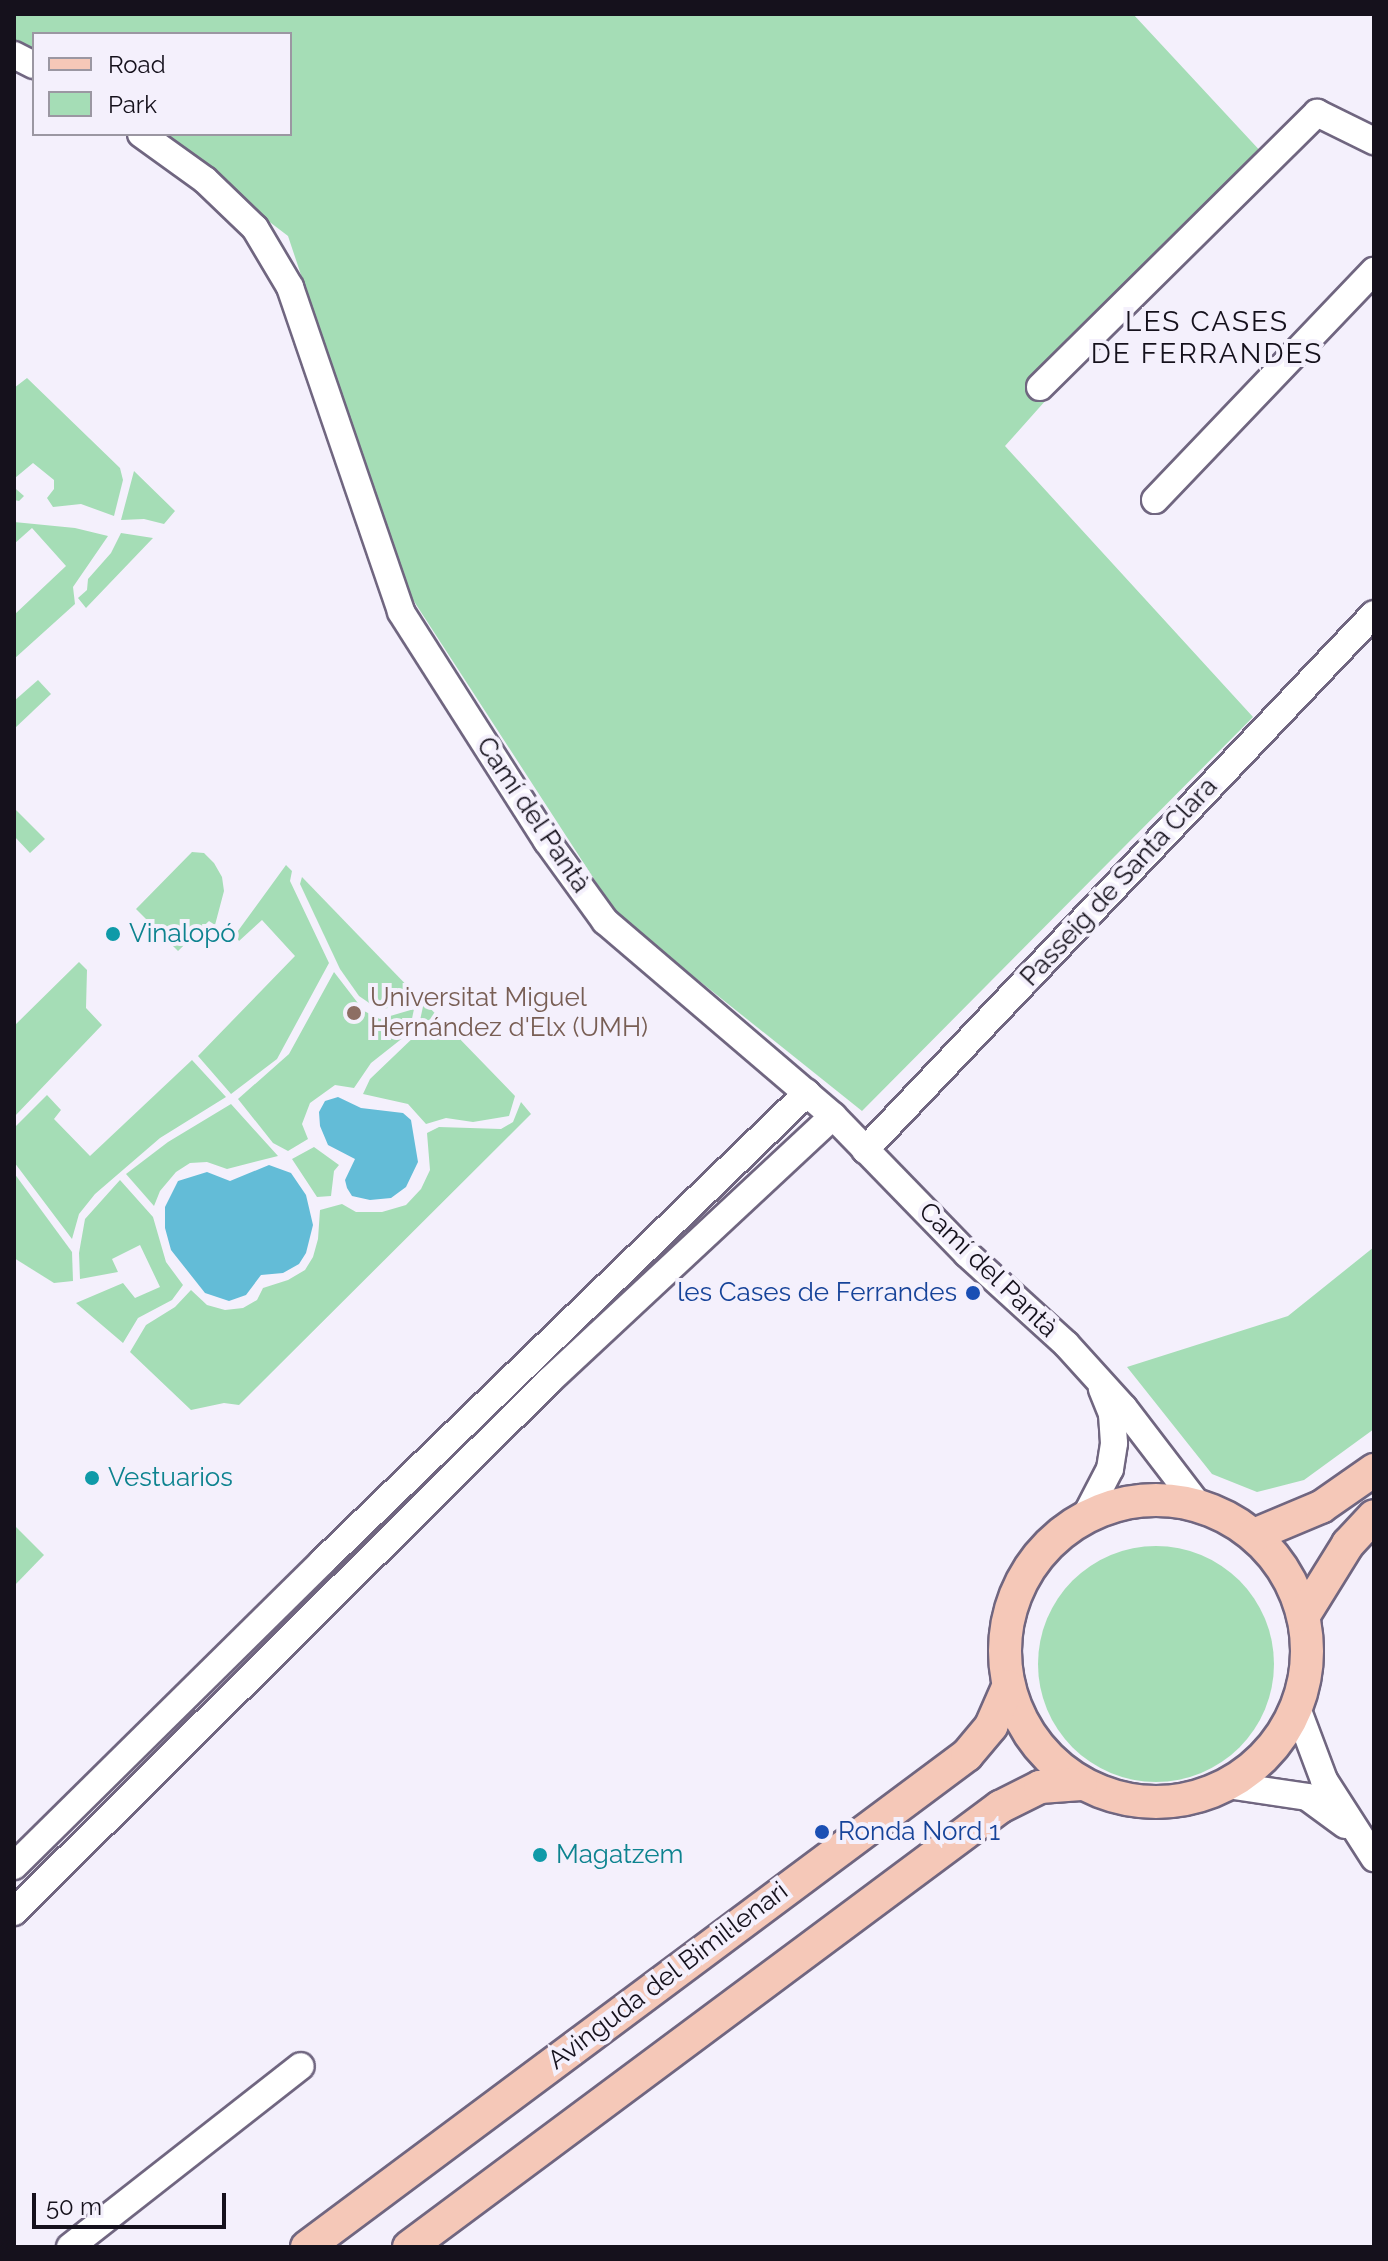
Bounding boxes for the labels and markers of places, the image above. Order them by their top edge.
place label: Vinalopó [129,918,236,950]
marker: Vinalopó [104,925,122,943]
place label: Universitat Miguel Hernández d'Elx (UMH) [370,982,648,1044]
marker: Universitat Miguel Hernández d'Elx (UMH) [345,1004,363,1022]
place label: les Cases de Ferrandes [677,1277,957,1309]
marker: les Cases de Ferrandes [964,1284,982,1302]
place label: Vestuarios [108,1462,233,1494]
marker: Vestuarios [83,1469,101,1487]
place label: Ronda Nord 1 [838,1816,1000,1848]
marker: Ronda Nord 1 [813,1823,831,1841]
place label: Magatzem [556,1839,683,1871]
marker: Magatzem [531,1846,549,1864]

